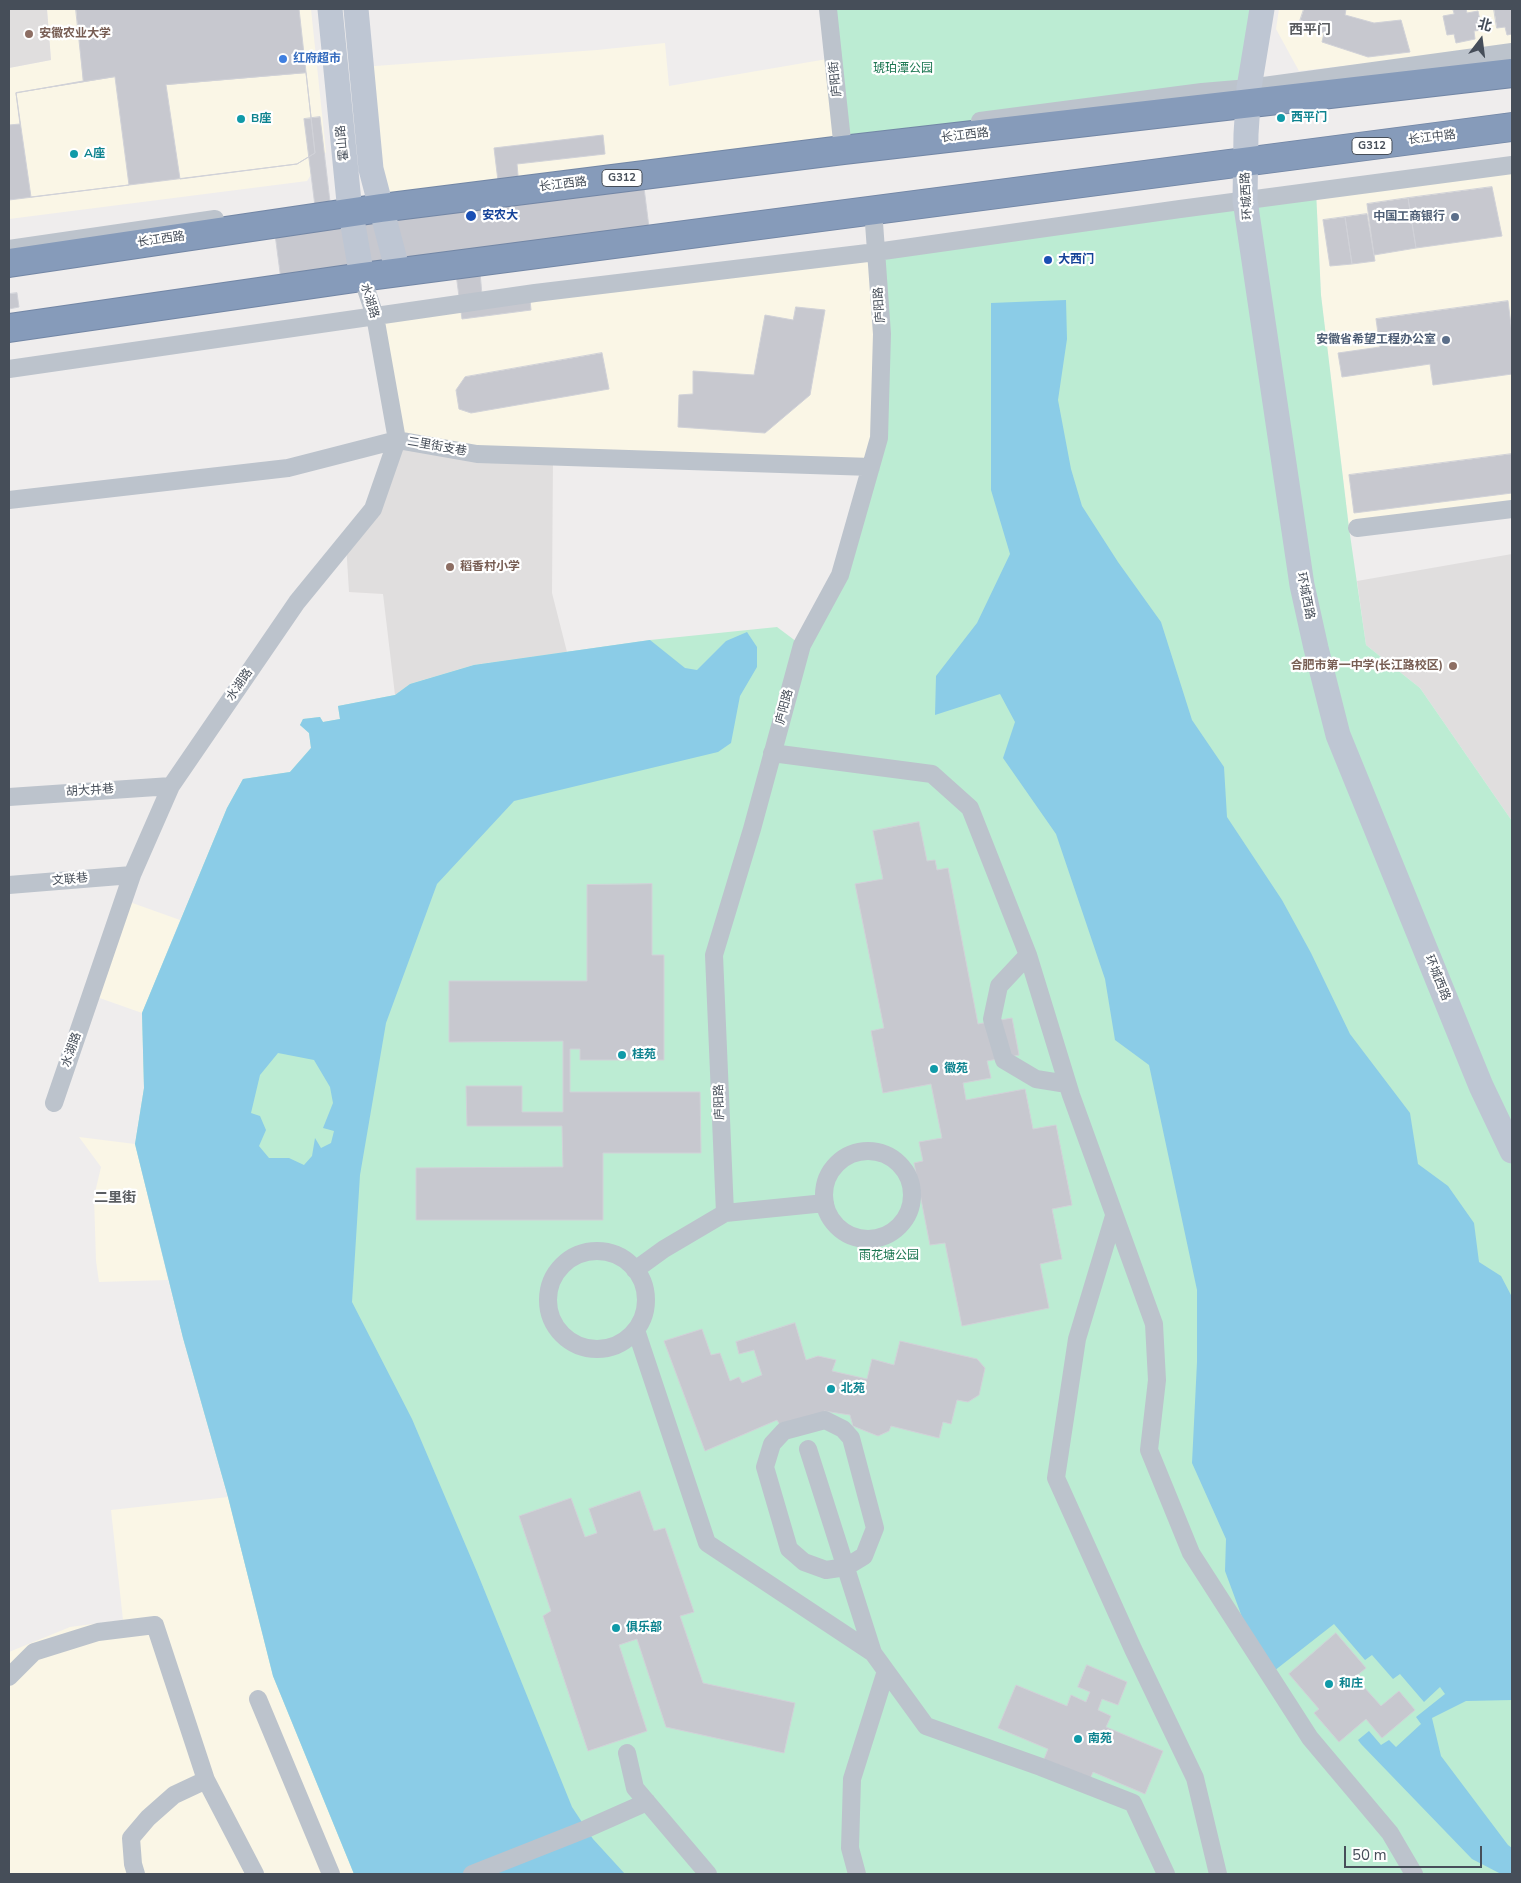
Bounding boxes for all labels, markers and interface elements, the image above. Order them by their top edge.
text: 北 [1476,14,1494,36]
north arrow [1456,15,1506,65]
district label: 西平门 [1289,23,1331,39]
place label: 安徽农业大学 [39,27,111,41]
marker: 安徽农业大学 [23,28,35,40]
place label: 红府超市 [293,52,341,66]
marker: 红府超市 [277,53,289,65]
street label: 庐阳街 [827,60,845,98]
park label: 琥珀潭公园 [873,62,933,76]
place label: 西平门 [1291,111,1327,125]
place label: B座 [251,112,271,126]
marker: 西平门 [1275,112,1287,124]
marker: B座 [235,113,247,125]
street label: 霍山路 [334,124,352,162]
street label: 长江西路 [940,126,990,146]
street label: 长江中路 [1407,128,1457,148]
road number: G312 [1352,138,1392,154]
place label: A座 [84,147,105,161]
marker: A座 [68,148,80,160]
road number: G312 [602,170,642,187]
street label: 环城西路 [1239,172,1255,220]
street label: 长江西路 [538,175,588,195]
marker: 安农大 [464,209,478,223]
place label: 安农大 [482,209,518,223]
place label: 中国工商银行 [1373,210,1445,224]
marker: 中国工商银行 [1449,211,1461,223]
street label: 长江西路 [136,230,186,250]
place label: 大西门 [1058,253,1094,267]
marker: 大西门 [1042,254,1054,266]
street label: 水湖路 [357,282,381,320]
street label: 庐阳路 [872,287,888,323]
place label: 安徽省希望工程办公室 [1316,333,1436,347]
marker: 安徽省希望工程办公室 [1440,334,1452,346]
street label: 二里街支巷 [406,435,468,459]
place label: 稻香村小学 [460,560,520,574]
marker: 稻香村小学 [444,561,456,573]
street label: 环城西路 [1293,571,1317,621]
place label: 合肥市第一中学(长江路校区) [1290,659,1443,673]
marker: 合肥市第一中学(长江路校区) [1447,660,1459,672]
street label: 水湖路 [224,666,256,704]
street label: 庐阳路 [773,688,797,726]
street label: 胡大井巷 [66,782,114,800]
street label: 文联巷 [51,871,89,889]
street label: 环城西路 [1421,953,1453,1003]
street label: 水湖路 [59,1031,85,1069]
place label: 桂苑 [632,1048,656,1062]
marker: 桂苑 [616,1049,628,1061]
place label: 徽苑 [944,1062,968,1076]
marker: 徽苑 [928,1063,940,1075]
street label: 庐阳路 [712,1084,728,1120]
district label: 二里街 [94,1191,136,1207]
park label: 雨花塘公园 [859,1249,919,1263]
place label: 北苑 [841,1382,865,1396]
marker: 北苑 [825,1383,837,1395]
place label: 俱乐部 [626,1621,662,1635]
marker: 俱乐部 [610,1622,622,1634]
place label: 和庄 [1339,1677,1363,1691]
marker: 和庄 [1323,1678,1335,1690]
place label: 南苑 [1088,1732,1112,1746]
marker: 南苑 [1072,1733,1084,1745]
scale bar [1346,1836,1484,1868]
text: 50 m [1352,1845,1387,1865]

